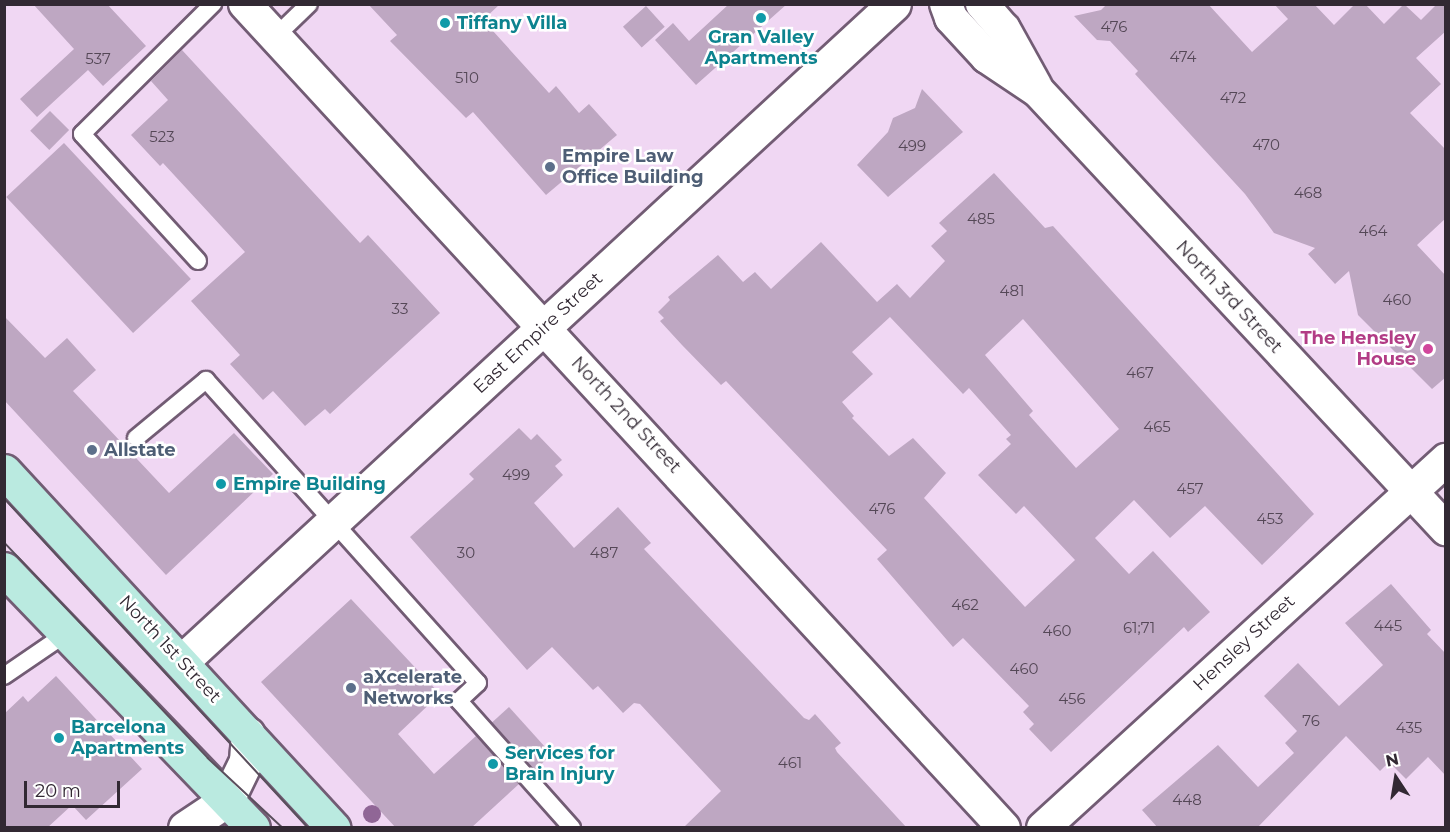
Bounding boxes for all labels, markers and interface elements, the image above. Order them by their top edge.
marker: Gran Valley Apartments [754,11,768,25]
place label: Tiffany Villa [457,12,567,34]
marker: Tiffany Villa [438,16,452,30]
house number: 476 [1101,18,1127,36]
place label: Gran Valley Apartments [704,27,818,70]
house number: 474 [1170,48,1196,66]
house number: 537 [85,50,111,68]
house number: 510 [455,69,479,87]
house number: 472 [1220,89,1246,107]
house number: 523 [149,128,175,146]
house number: 470 [1252,136,1280,154]
house number: 499 [898,137,926,155]
place label: Empire Law Office Building [562,146,704,188]
marker: Empire Law Office Building [543,160,557,174]
house number: 468 [1294,184,1322,202]
house number: 485 [967,210,995,228]
house number: 464 [1359,222,1387,240]
street label: North 3rd Street [1171,236,1287,358]
street label: East Empire Street [469,268,607,398]
house number: 481 [999,282,1025,300]
house number: 460 [1383,291,1411,309]
house number: 33 [392,300,408,318]
place label: The Hensley House [1300,328,1416,370]
marker: The Hensley House [1421,342,1435,356]
street label: North 2nd Street [566,352,686,478]
house number: 467 [1126,364,1154,382]
house number: 465 [1143,418,1171,436]
place label: Allstate [104,439,176,461]
marker: Allstate [85,443,99,457]
house number: 499 [502,466,530,484]
place label: Empire Building [233,473,386,495]
marker: Empire Building [214,477,228,491]
house number: 457 [1177,480,1203,498]
house number: 476 [869,500,895,518]
house number: 453 [1257,510,1283,528]
house number: 30 [457,544,475,562]
house number: 487 [590,544,618,562]
street label: Hensley Street [1189,590,1299,696]
street label: North 1st Street [115,591,225,707]
house number: 462 [951,596,979,614]
house number: 445 [1374,617,1402,635]
house number: 61;71 [1123,619,1155,637]
house number: 460 [1043,622,1071,640]
house number: 460 [1010,660,1038,678]
place label: aXcelerate Networks [363,667,462,710]
marker: aXcelerate Networks [344,681,358,695]
house number: 456 [1058,690,1086,708]
house number: 76 [1302,712,1320,730]
place label: Barcelona Apartments [71,717,184,760]
house number: 435 [1396,719,1422,737]
marker: Barcelona Apartments [52,731,66,745]
place label: Services for Brain Injury [505,743,615,786]
north arrow [1366,748,1426,808]
text: N [1384,749,1400,771]
house number: 461 [778,754,802,772]
marker: Services for Brain Injury [486,757,500,771]
scale bar [27,769,123,807]
text: 20 m [35,780,81,802]
house number: 448 [1172,791,1202,809]

